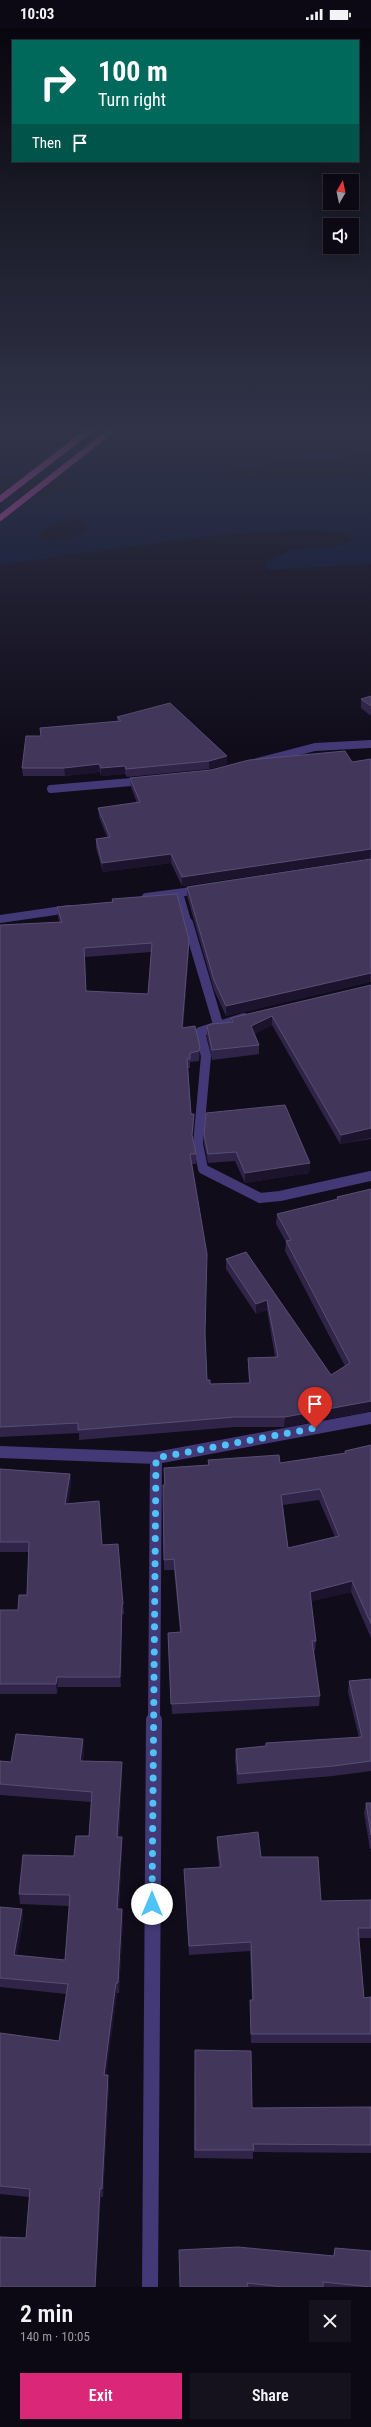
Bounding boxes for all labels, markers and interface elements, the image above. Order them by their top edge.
text: 10:03 [20,5,54,23]
text: 100 m [98,55,168,88]
icon: right [32,56,84,108]
text: Turn right [98,89,166,110]
icon: arrive [69,132,91,154]
text: Then [32,134,61,152]
north arrow [323,174,359,210]
map controls [323,174,359,254]
button: sound [323,218,359,254]
pin [298,1387,332,1428]
icon: arrive [304,1393,326,1415]
position arrow [131,1883,173,1925]
text: 2 min [20,2300,73,2328]
button: close [309,2300,351,2342]
text: 140 m · 10:05 [20,2329,90,2344]
button: Exit [20,2373,182,2419]
button: Share [190,2373,351,2419]

